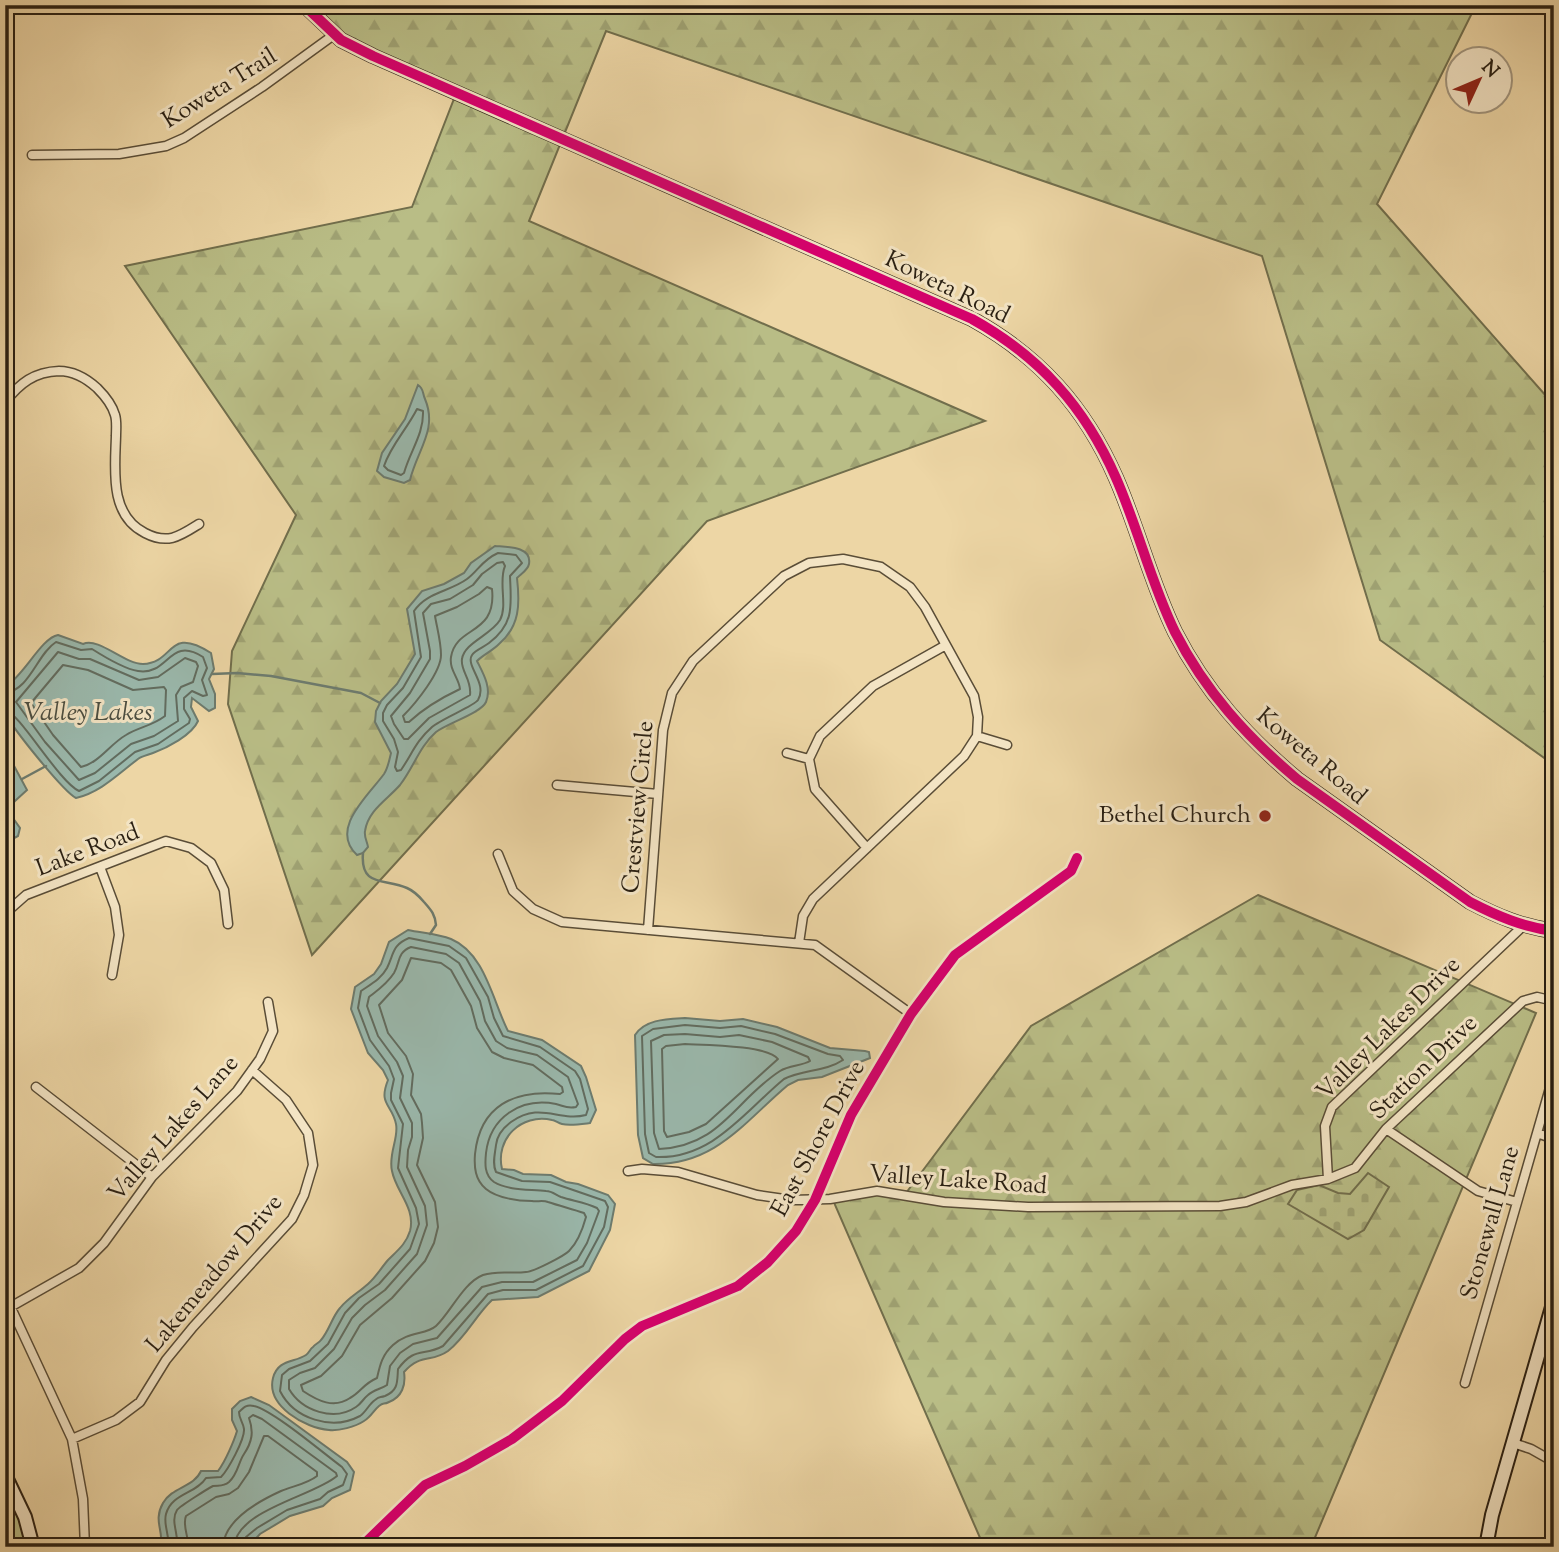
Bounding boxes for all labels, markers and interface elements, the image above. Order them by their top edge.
street label: Koweta Trail [156,40,284,138]
north arrow [1444,46,1514,116]
text: N [1474,55,1504,85]
street label: Koweta Road [879,243,1016,333]
water label: Valley Lakes [24,695,152,732]
street label: Koweta Road [1248,700,1374,814]
street label: Crestview Circle [615,719,663,895]
place label: Bethel Church [1099,799,1251,833]
marker: Bethel Church [1257,808,1273,824]
street label: Lake Road [31,816,145,886]
street label: Valley Lakes Drive [1309,949,1469,1109]
street label: Station Drive [1362,1008,1486,1128]
street label: Valley Lakes Lane [101,1048,247,1210]
street label: East Shore Drive [763,1055,875,1223]
street label: Stonewall Lane [1453,1142,1529,1304]
street label: Valley Lake Road [868,1158,1049,1204]
street label: Lakemeadow Drive [139,1187,291,1361]

